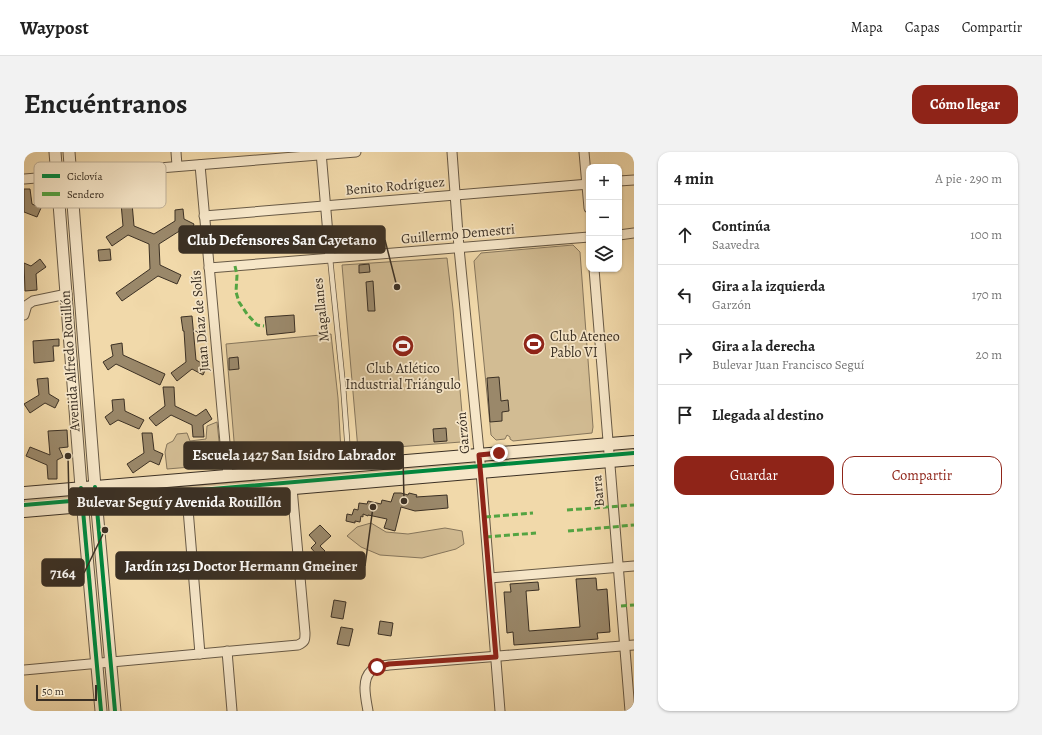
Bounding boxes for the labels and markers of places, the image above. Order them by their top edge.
callout: Club Defensores San Cayetano [179,226,385,253]
place label: Club Ateneo Pablo VI [550,327,620,362]
sports icon: Club Ateneo Pablo VI [521,331,547,357]
sports icon: Club Atlético Industrial Triángulo [390,333,416,359]
place label: Club Atlético Industrial Triángulo [345,359,461,394]
callout: Escuela 1427 San Isidro Labrador [184,442,403,469]
callout: Bulevar Seguí y Avenida Rouillón [69,488,290,515]
callout: Jardín 1251 Doctor Hermann Gmeiner [116,552,365,579]
callout: 7164 [42,559,84,586]

